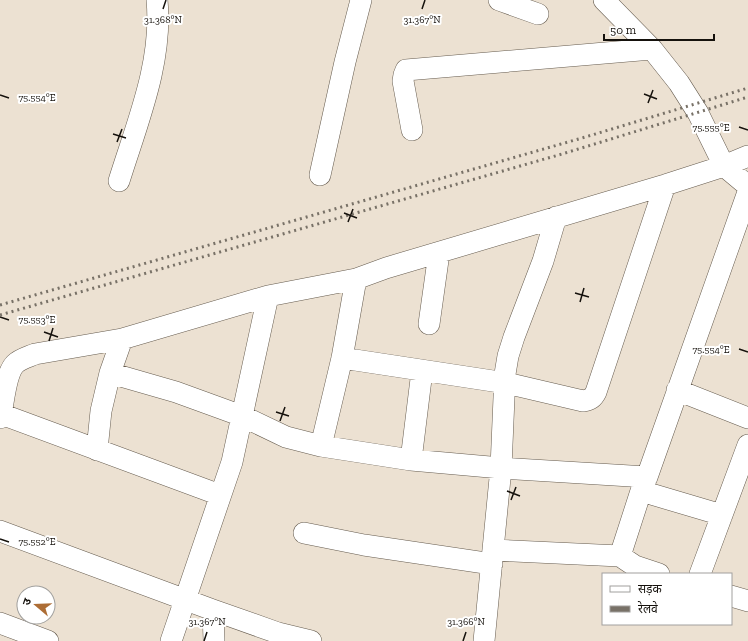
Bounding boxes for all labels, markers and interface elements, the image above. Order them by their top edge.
text: 31.368°N [144,14,182,26]
text: 31.367°N [403,14,441,26]
scale bar [604,16,714,42]
text: 50 m [610,23,637,37]
text: 75.554°E [18,92,56,104]
text: 75.555°E [692,122,730,134]
text: 75.553°E [19,314,56,326]
text: 75.554°E [692,344,730,356]
text: 75.552°E [18,536,56,548]
legend [602,573,732,625]
text: सड़क [638,582,663,596]
north arrow [16,585,56,625]
text: उ [20,596,34,607]
text: रेलवे [638,601,658,616]
text: 31.367°N [188,616,226,628]
text: 31.366°N [447,616,485,628]

